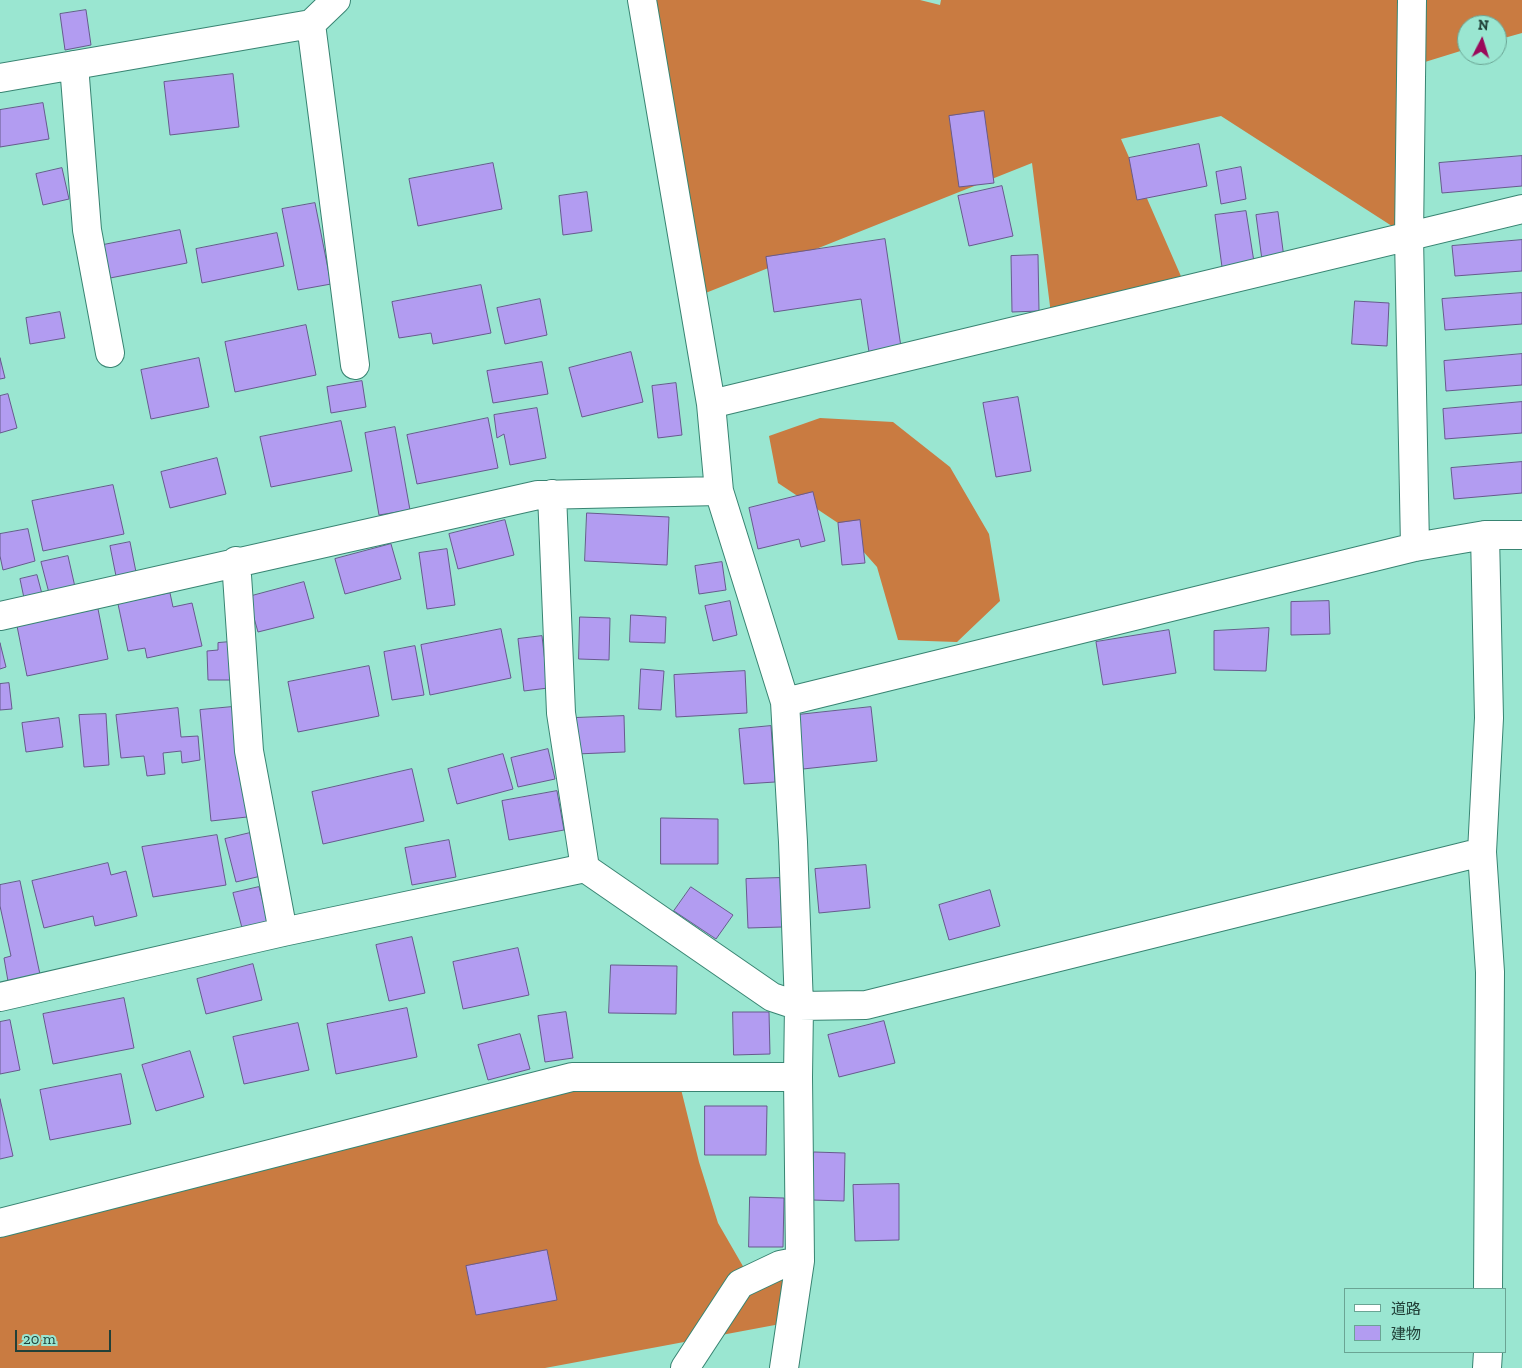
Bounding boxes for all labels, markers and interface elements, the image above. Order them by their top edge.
north arrow [1457,15,1507,65]
text: N [1477,17,1489,34]
legend [1344,1288,1507,1353]
text: 道路 [1391,1300,1421,1318]
scale bar [18,1320,114,1352]
text: 建物 [1391,1325,1421,1343]
text: 20 m [23,1330,56,1348]

